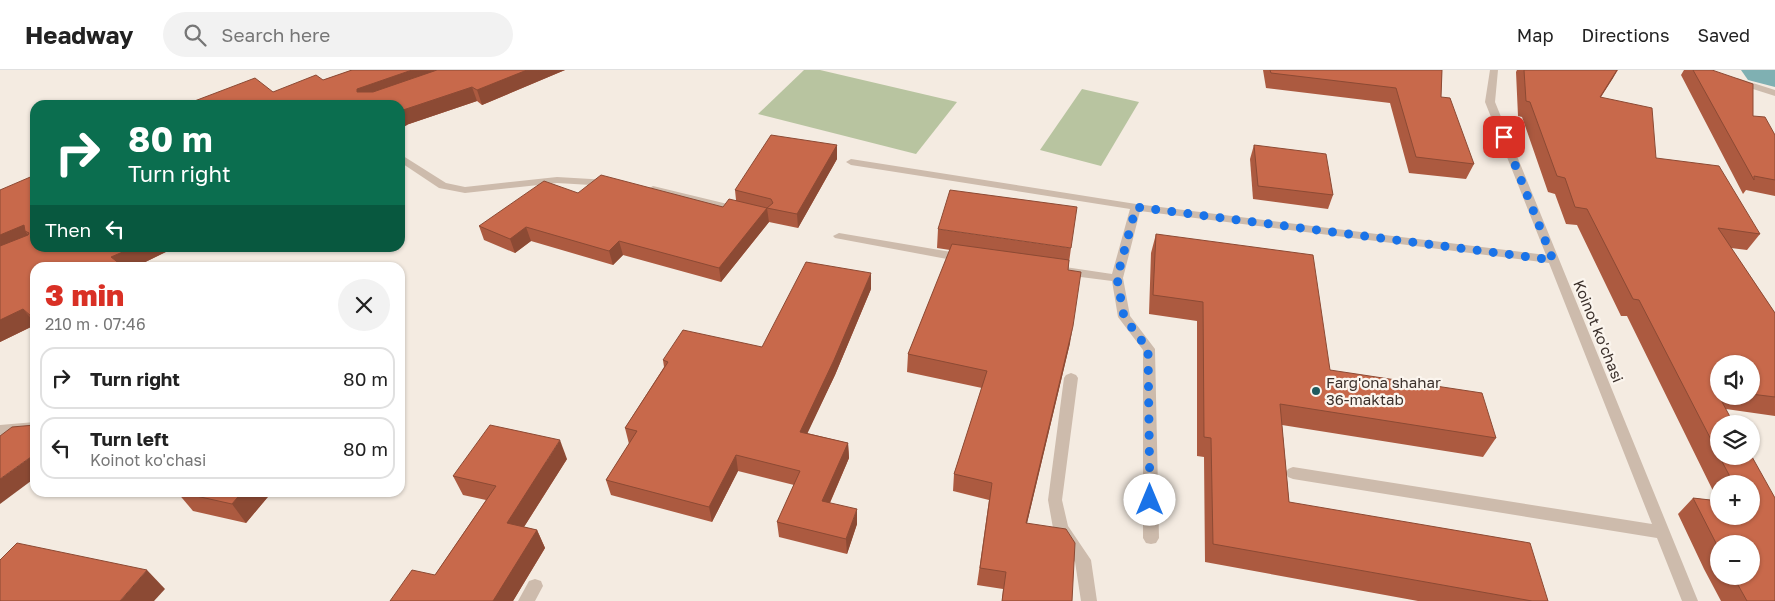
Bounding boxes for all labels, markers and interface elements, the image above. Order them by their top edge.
search box [163,12,513,57]
text: Headway [25,20,133,49]
icon: search [181,21,209,49]
text: Search here [221,23,330,46]
text: Map [1517,24,1553,46]
text: Directions [1581,24,1669,46]
text: Saved [1697,24,1750,46]
pin [1483,116,1525,158]
text: 80 m [128,118,213,160]
icon: right [45,120,110,185]
icon: arrive [1490,123,1518,151]
text: Turn right [128,160,231,187]
icon: left [101,215,129,243]
text: Then [45,218,91,241]
text: 3 min [45,277,124,313]
street label: Koinot ko'chasi [1570,277,1628,385]
button: close [338,279,390,331]
text: 210 m · 07:46 [45,314,146,334]
map controls [1710,355,1760,585]
button: sound [1710,355,1760,405]
icon: right [47,364,75,392]
text: Turn right [90,367,180,390]
text: 80 m [343,367,388,390]
place label: Farg'ona shahar 36-maktab [1326,373,1441,408]
marker: Farg'ona shahar 36-maktab [1310,385,1322,397]
button: layers [1710,415,1760,465]
text: Turn left [90,427,169,450]
icon: left [47,434,75,462]
text: 80 m [343,437,388,460]
text: Koinot ko'chasi [90,450,206,470]
position arrow [1123,473,1175,525]
button: + [1710,475,1760,525]
button: − [1710,535,1760,585]

